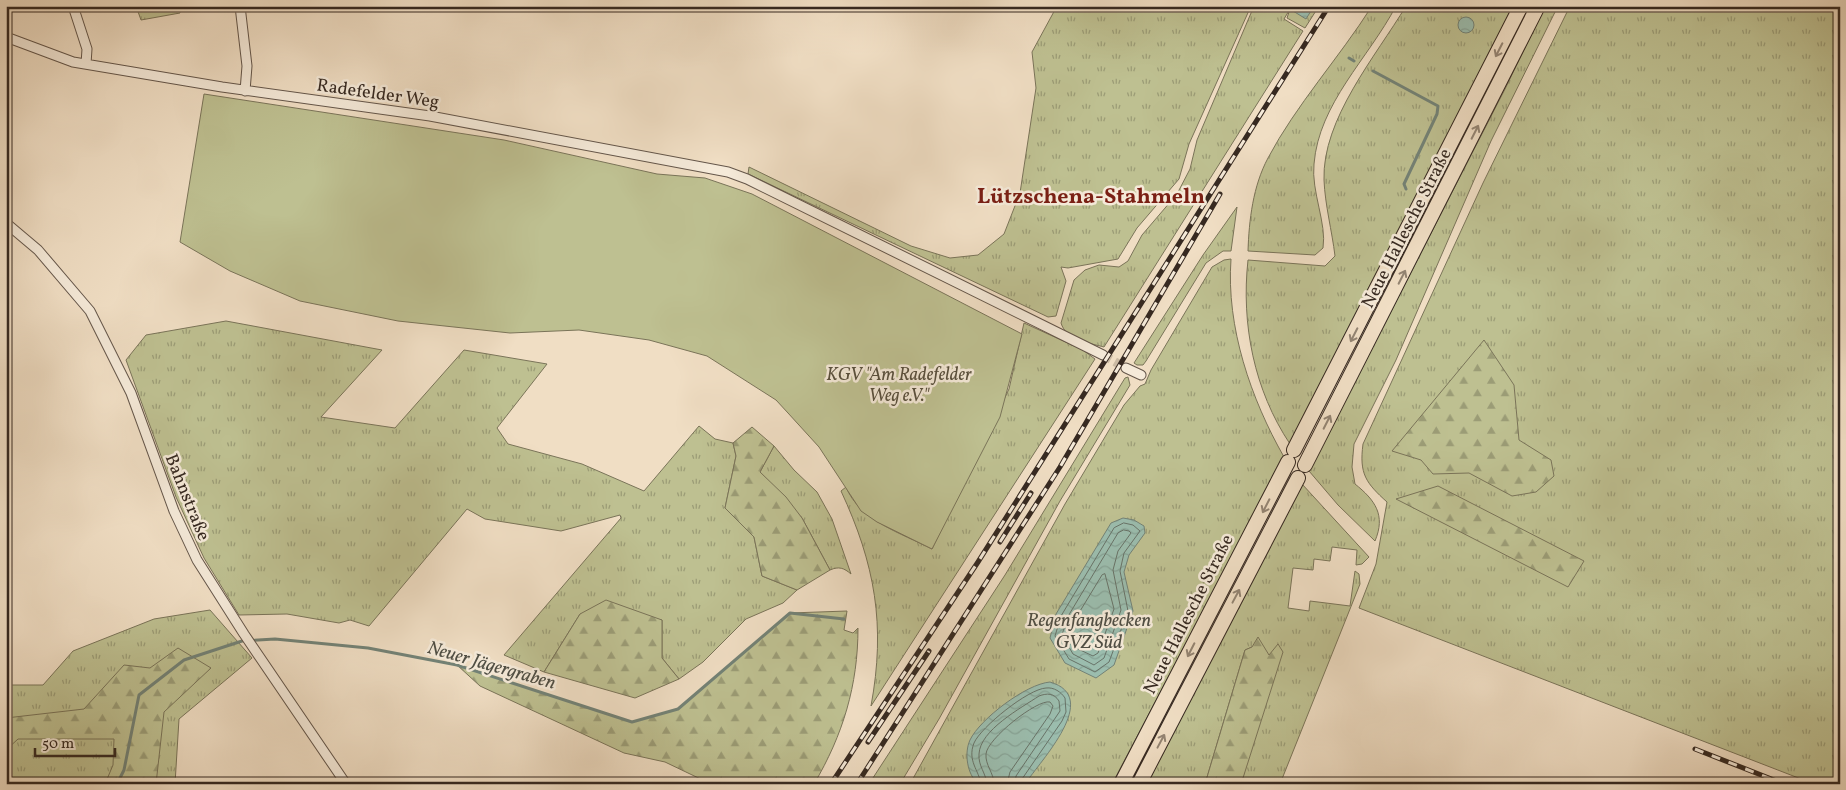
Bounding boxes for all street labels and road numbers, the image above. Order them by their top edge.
street label: Radefelder Weg [315,74,441,115]
street label: Neue Hallesche Straße [1356,145,1458,313]
street label: Bahnstraße [158,450,215,545]
street label: Neue Hallesche Straße [1138,531,1240,699]

